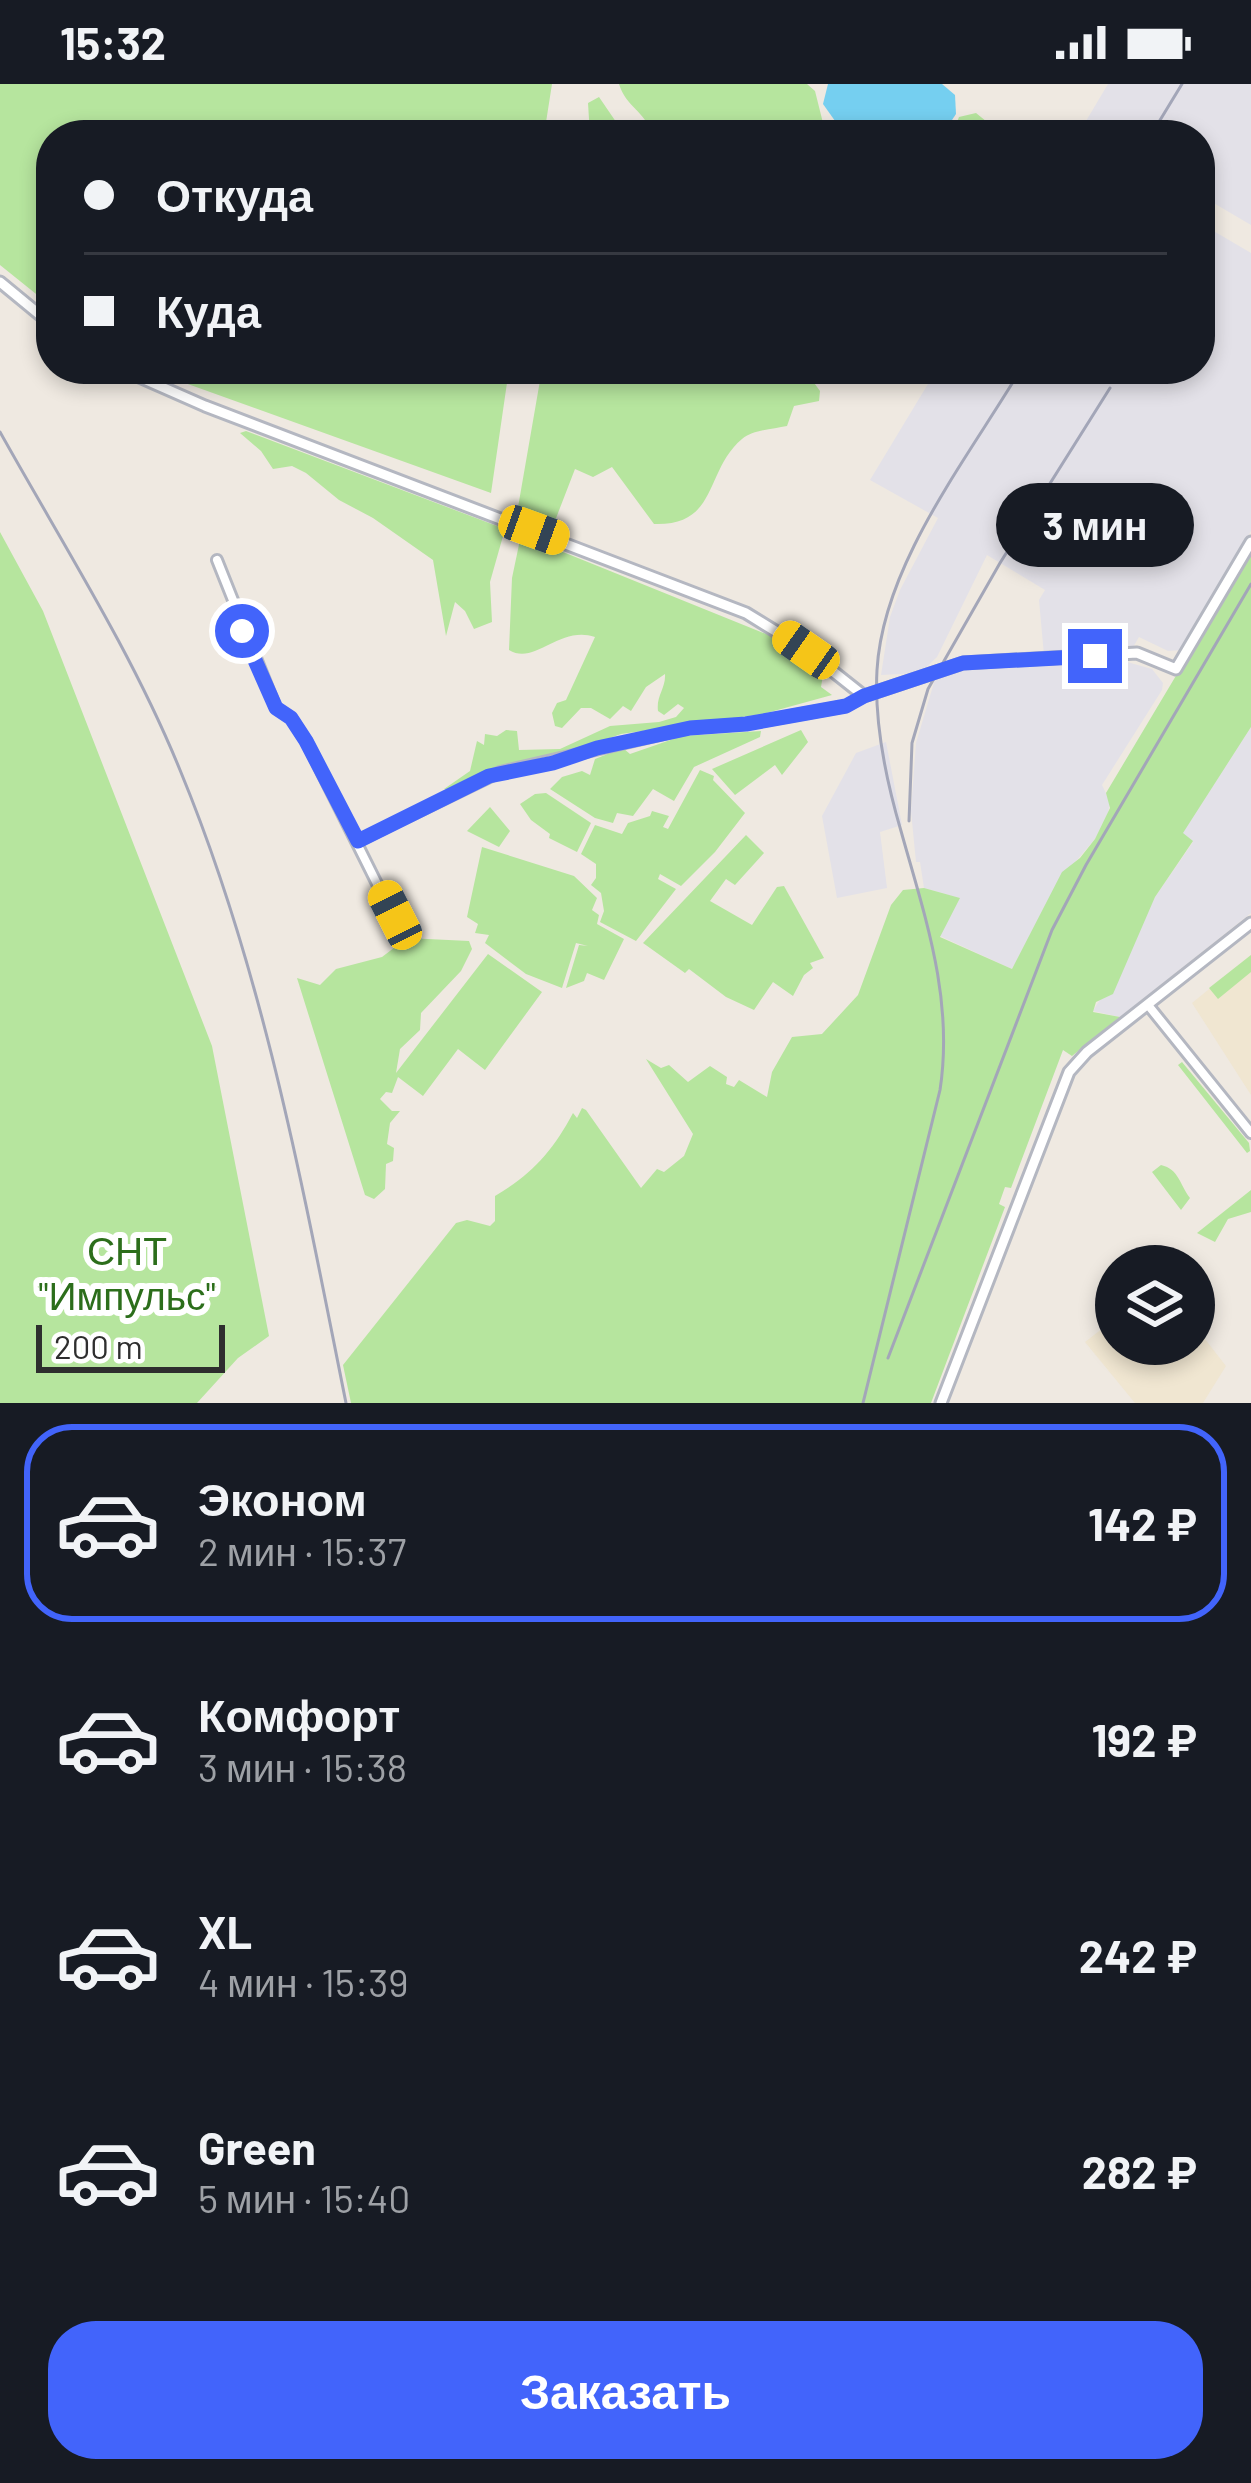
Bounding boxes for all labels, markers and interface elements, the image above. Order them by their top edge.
text: 15:32 [60,15,166,69]
text: Откуда [156,167,313,221]
text: Куда [156,283,261,337]
callout: 3 мин [996,482,1194,566]
car [494,501,574,559]
text: 3 мин [1042,501,1148,548]
route start [215,604,269,658]
car [766,615,846,685]
route end [1068,629,1122,683]
car [363,875,427,955]
park label: СНТ "Импульс" [38,1226,216,1318]
map controls [1095,1245,1215,1365]
button: layers [1095,1245,1215,1365]
scale bar [36,1319,225,1372]
text: 200 m [54,1326,143,1366]
icon: car [54,1469,162,1577]
text: Эконом [198,1471,367,1525]
text: 142 ₽ [1088,1496,1197,1550]
text: 2 мин · 15:37 [198,1527,406,1574]
icon: car [54,1685,162,1793]
text: Комфорт [198,1687,400,1741]
text: 192 ₽ [1091,1712,1197,1766]
text: 3 мин · 15:38 [198,1743,407,1790]
icon: car [54,1901,162,2009]
text: XL [198,1904,252,1958]
text: 242 ₽ [1079,1928,1197,1982]
text: 4 мин · 15:39 [198,1958,409,2005]
icon: car [54,2117,162,2225]
text: Green [198,2120,316,2174]
text: 282 ₽ [1082,2144,1197,2198]
text: 5 мин · 15:40 [198,2174,410,2221]
button: Заказать [48,2321,1203,2459]

